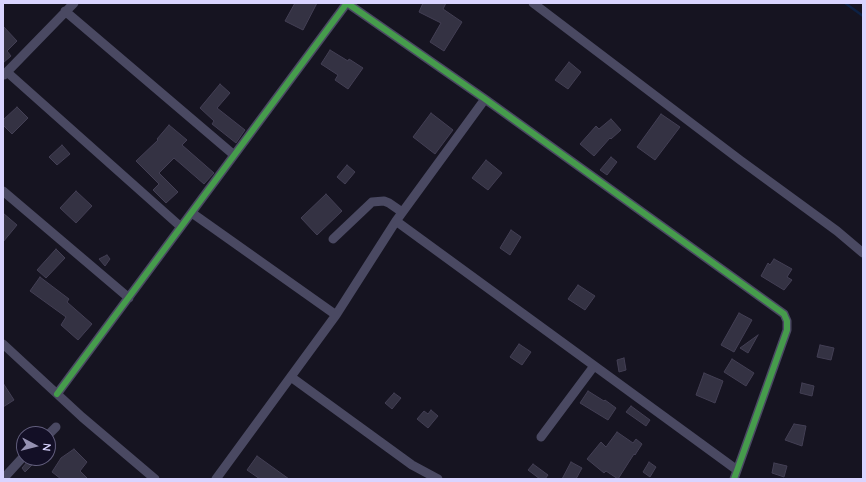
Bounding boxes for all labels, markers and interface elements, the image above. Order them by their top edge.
north arrow [16,426,56,466]
text: N [39,442,54,452]

